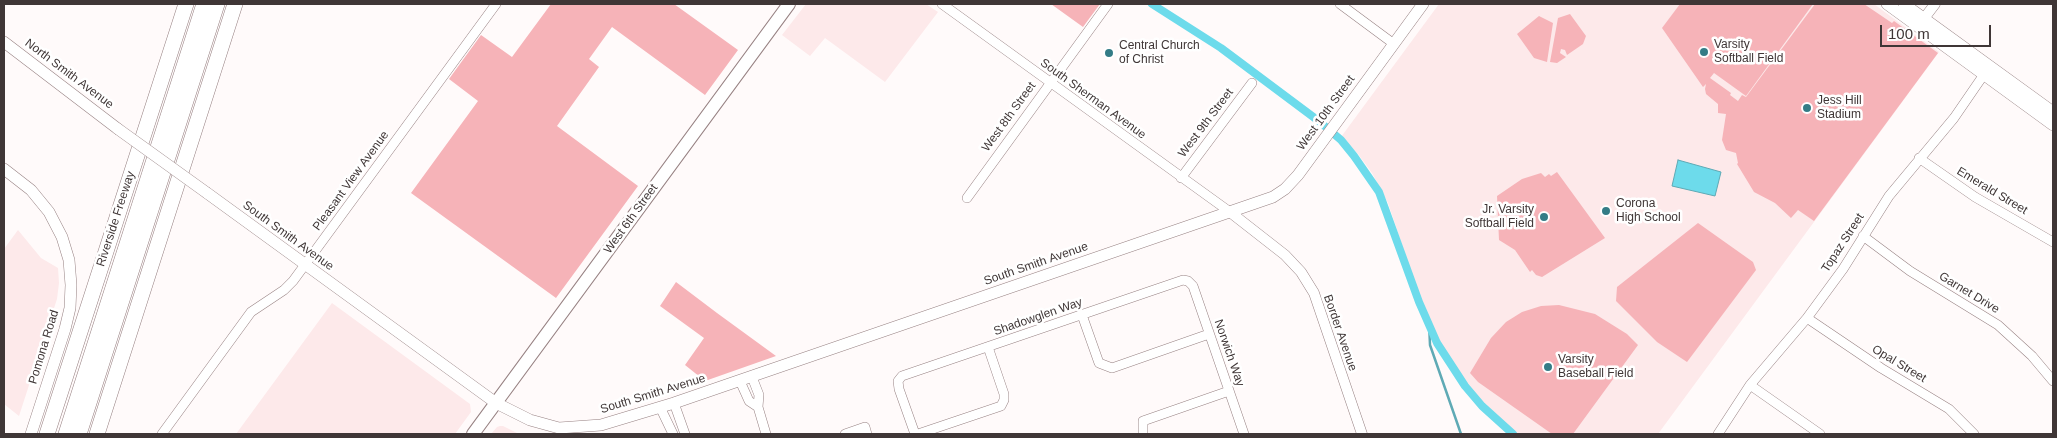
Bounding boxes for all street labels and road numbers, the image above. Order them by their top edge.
street label: North Smith Avenue [22,36,116,112]
street label: South Sherman Avenue [1037,56,1149,142]
street label: West 10th Street [1294,73,1358,153]
street label: West 8th Street [979,79,1039,155]
street label: West 9th Street [1175,86,1237,160]
street label: Pleasant View Avenue [310,128,392,234]
street label: Emerald Street [1954,164,2030,218]
street label: Riverside Freeway [94,170,138,268]
street label: West 6th Street [601,181,661,257]
street label: South Smith Avenue [240,198,336,274]
street label: Topaz Street [1819,211,1867,275]
street label: South Smith Avenue [982,239,1090,289]
street label: Garnet Drive [1936,269,2002,317]
street label: Border Avenue [1320,293,1360,373]
street label: Shadowglen Way [992,295,1084,339]
street label: Pomona Road [26,308,62,386]
street label: Norwich Way [1211,317,1247,389]
street label: Opal Street [1869,342,1929,386]
street label: South Smith Avenue [599,371,707,417]

